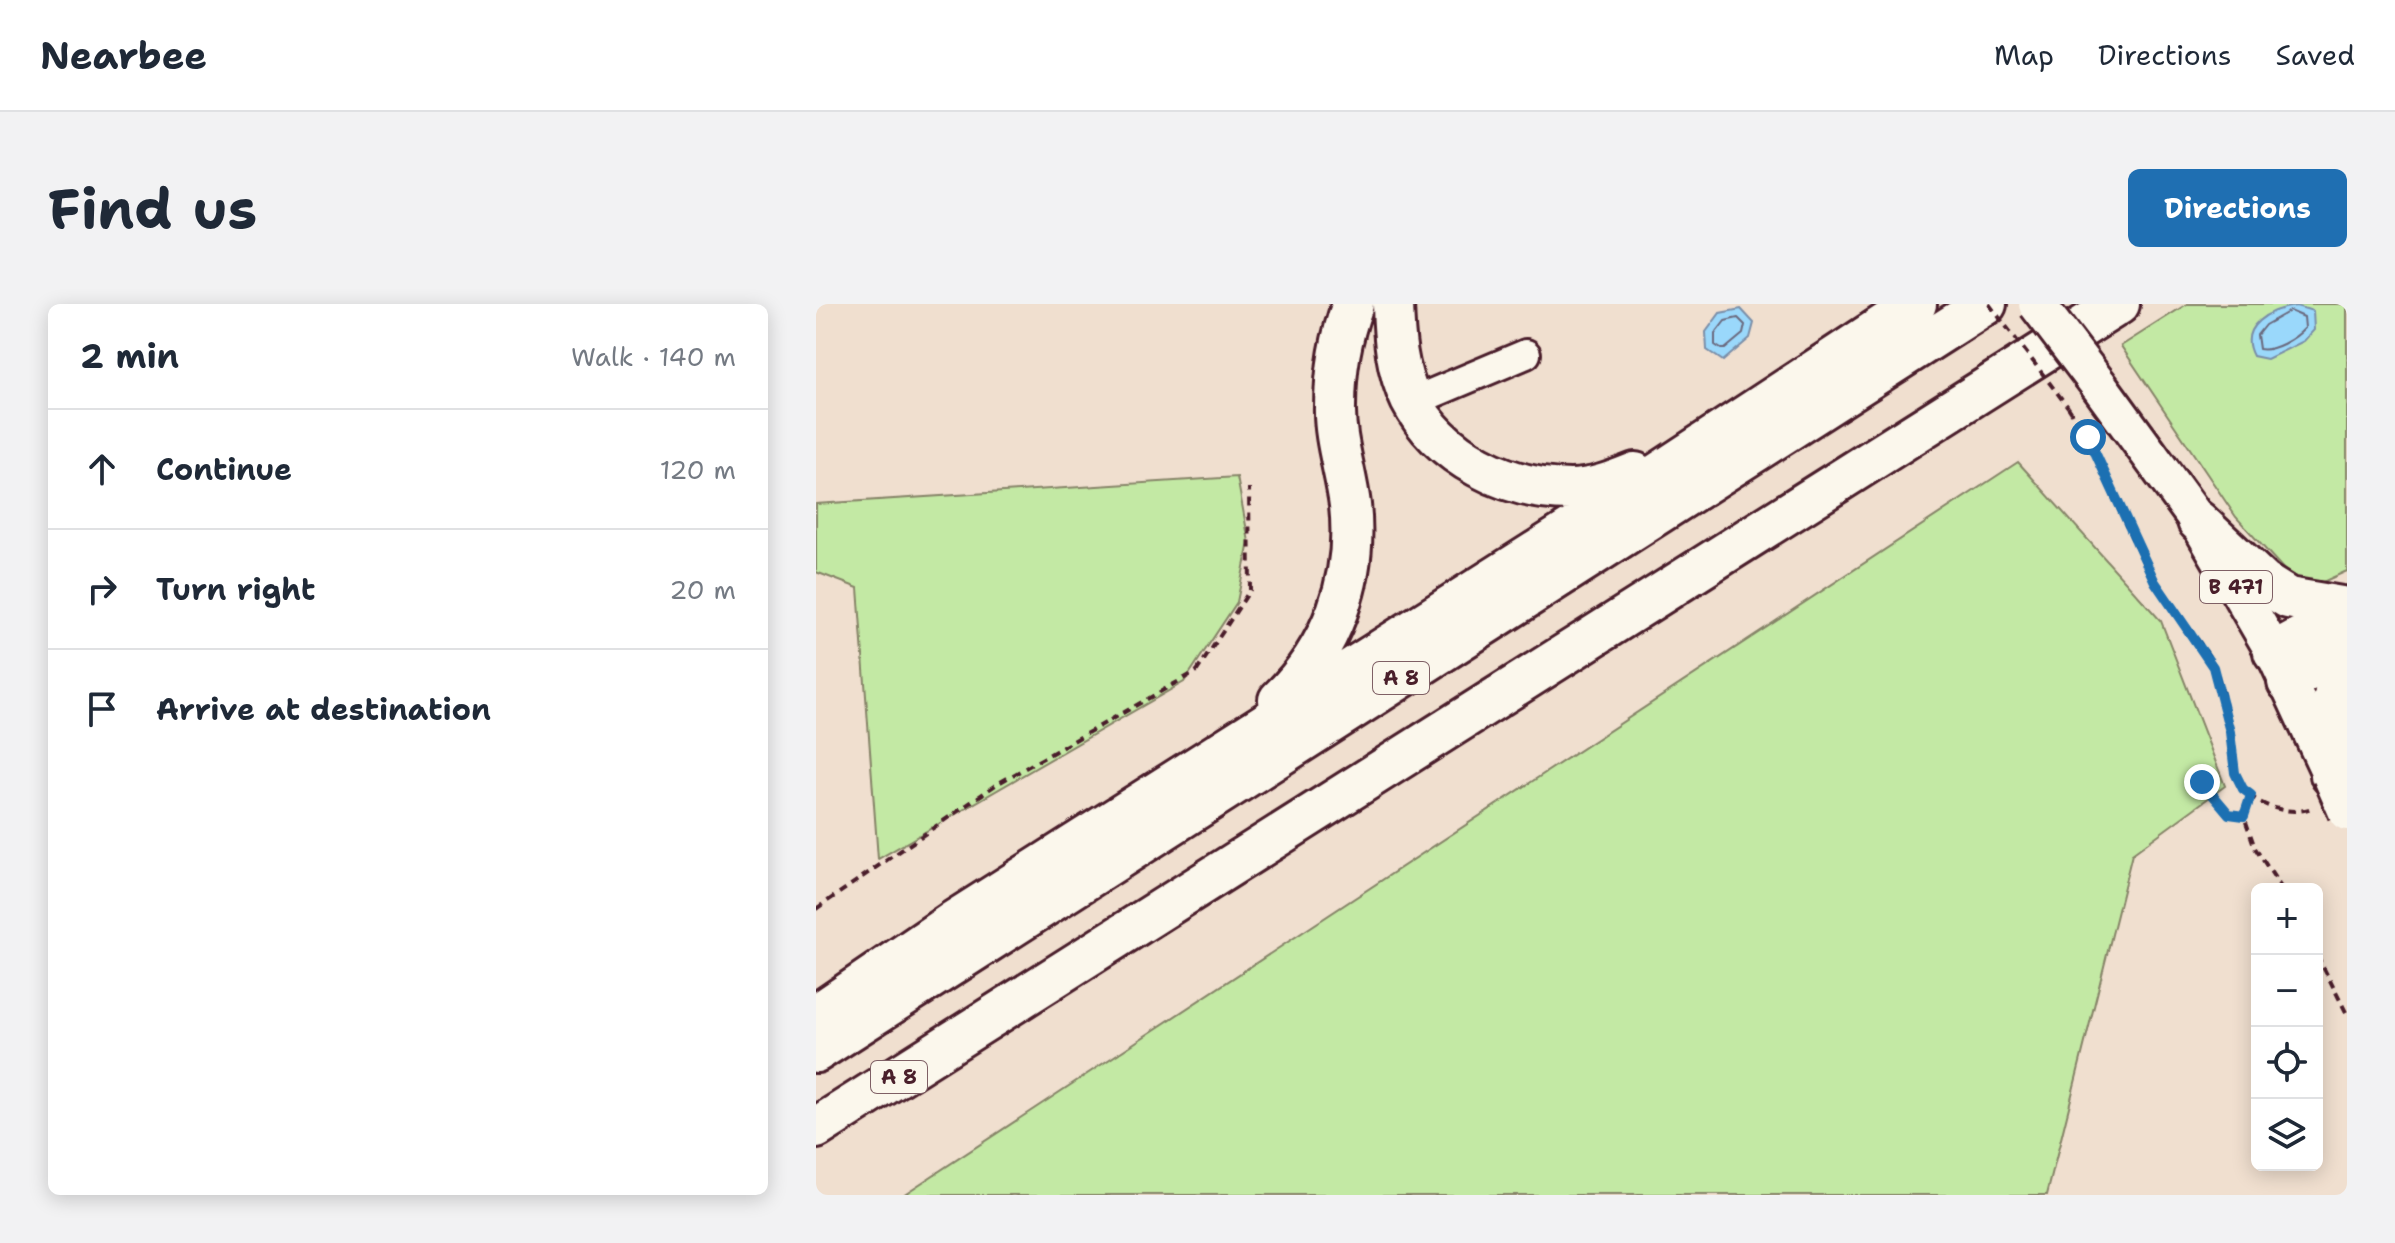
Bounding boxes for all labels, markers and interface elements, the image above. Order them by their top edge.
text: Nearbee [40,30,207,81]
text: Map [1994,36,2054,74]
text: Directions [2098,36,2232,74]
text: Saved [2276,36,2355,74]
button: Directions [2128,169,2347,247]
text: Find us [48,171,257,246]
text: 2 min [80,333,179,379]
text: Walk · 140 m [571,339,736,374]
route start [2070,419,2106,455]
icon: ahead [80,447,124,491]
text: Continue [156,449,292,490]
text: 120 m [660,452,736,487]
icon: right [80,567,124,611]
text: Turn right [156,569,315,610]
road number: B 471 [2200,571,2272,603]
text: 20 m [669,572,736,607]
road number: A 8 [1373,662,1429,694]
icon: arrive [80,687,124,731]
text: Arrive at destination [156,689,491,730]
route end [2184,764,2220,800]
map controls [2251,883,2323,1171]
button: + [2251,883,2323,955]
button: − [2251,955,2323,1027]
button: locate [2251,1027,2323,1099]
road number: A 8 [871,1061,927,1093]
button: layers [2251,1099,2323,1171]

